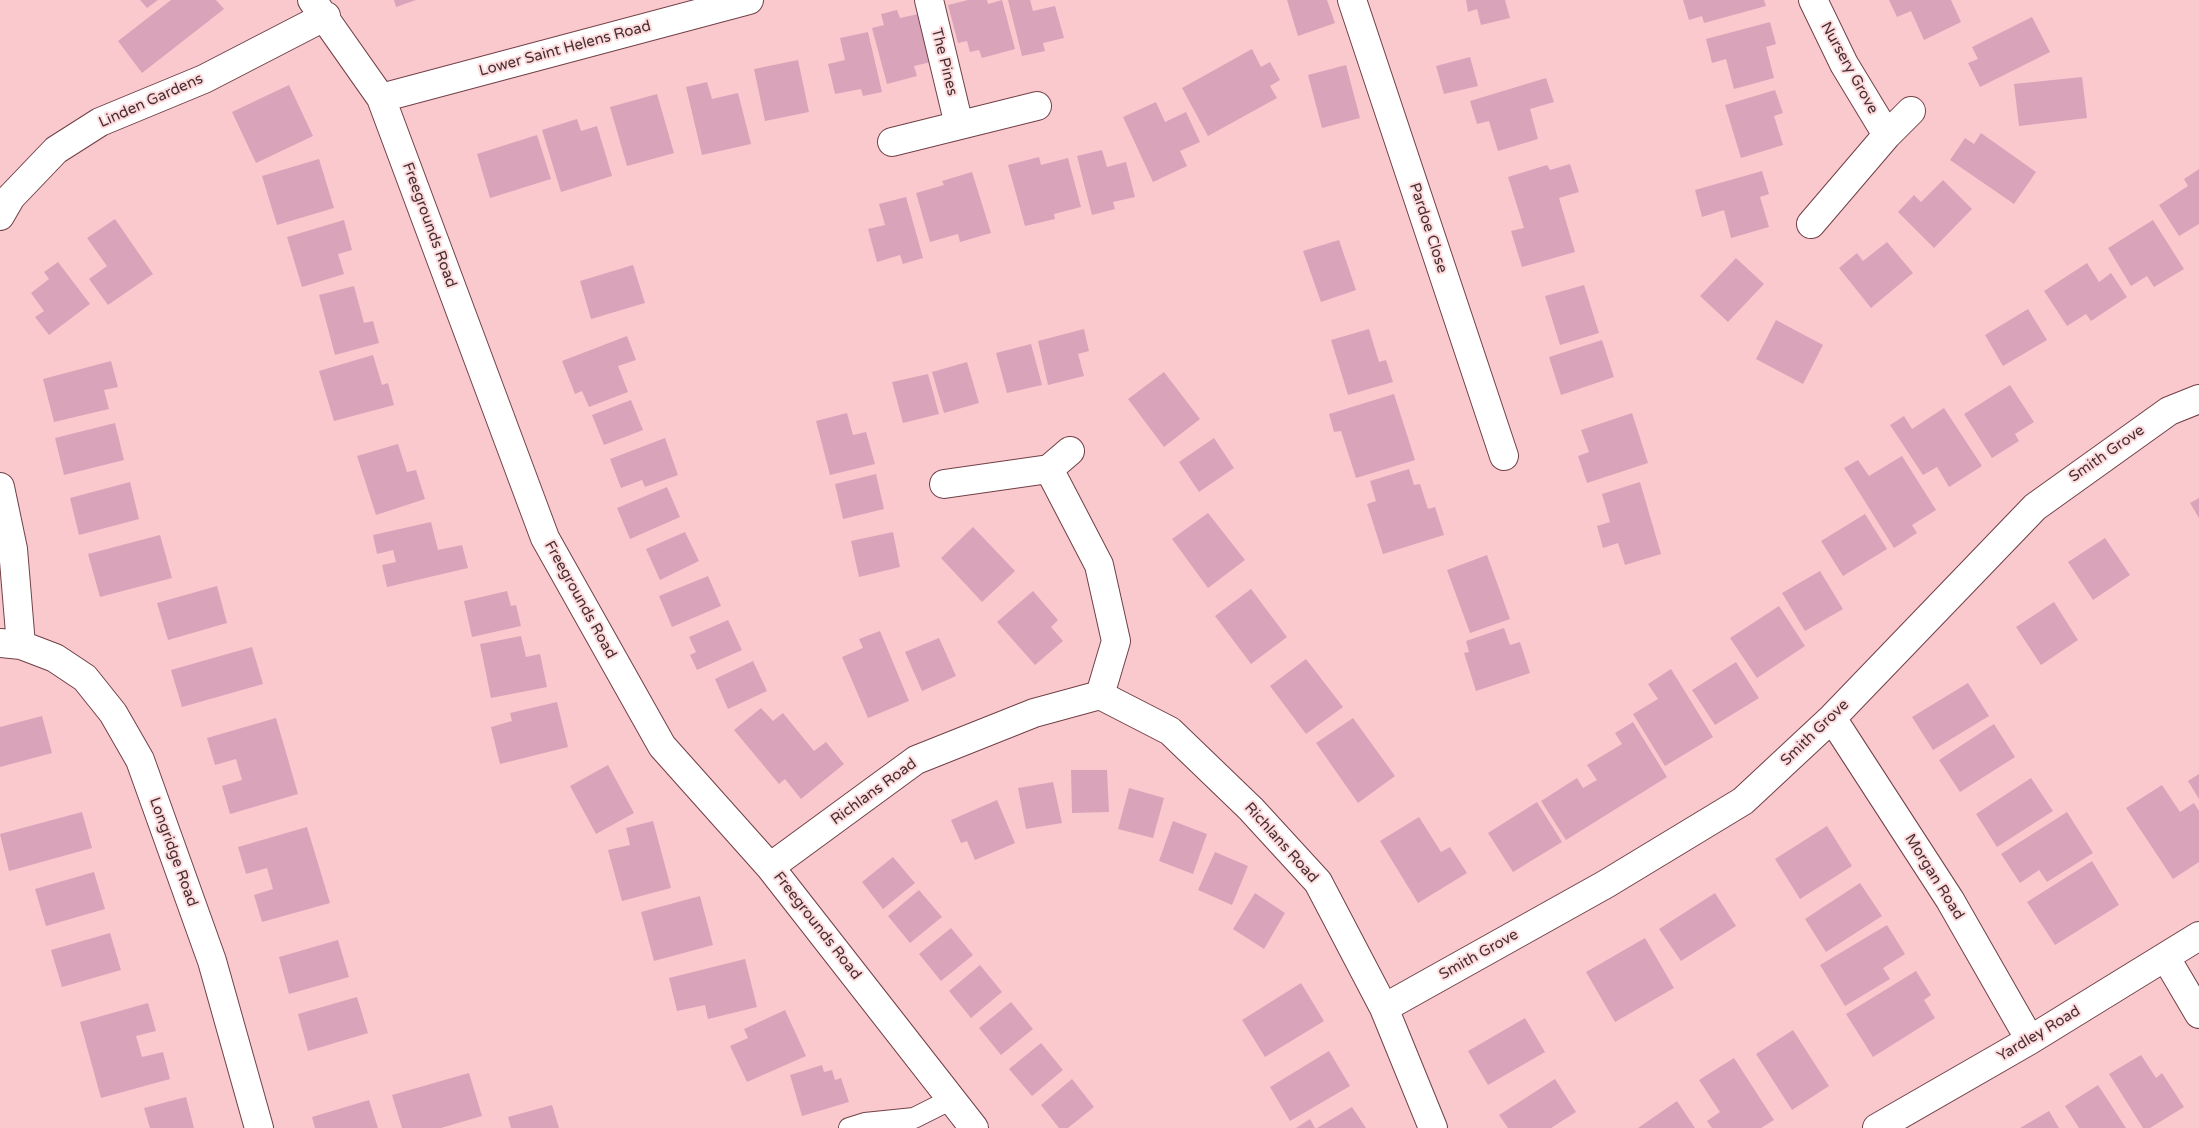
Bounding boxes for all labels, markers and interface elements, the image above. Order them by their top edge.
street label: Lower Saint Helens Road [477,17,653,81]
street label: Nursery Grove [1816,19,1882,117]
street label: The Pines [927,26,961,98]
street label: Linden Gardens [96,70,206,132]
street label: Freegrounds Road [398,160,460,290]
street label: Pardoe Close [1405,181,1451,275]
street label: Smith Grove [2066,422,2148,486]
street label: Freegrounds Road [540,538,620,662]
street label: Smith Grove [1777,696,1853,770]
street label: Richlans Road [828,755,920,829]
street label: Longridge Road [145,795,201,909]
street label: Richlans Road [1240,799,1322,887]
street label: Morgan Road [1901,831,1967,923]
street label: Freegrounds Road [769,869,865,983]
street label: Smith Grove [1436,926,1522,984]
street label: Yardley Road [1994,1002,2084,1066]

